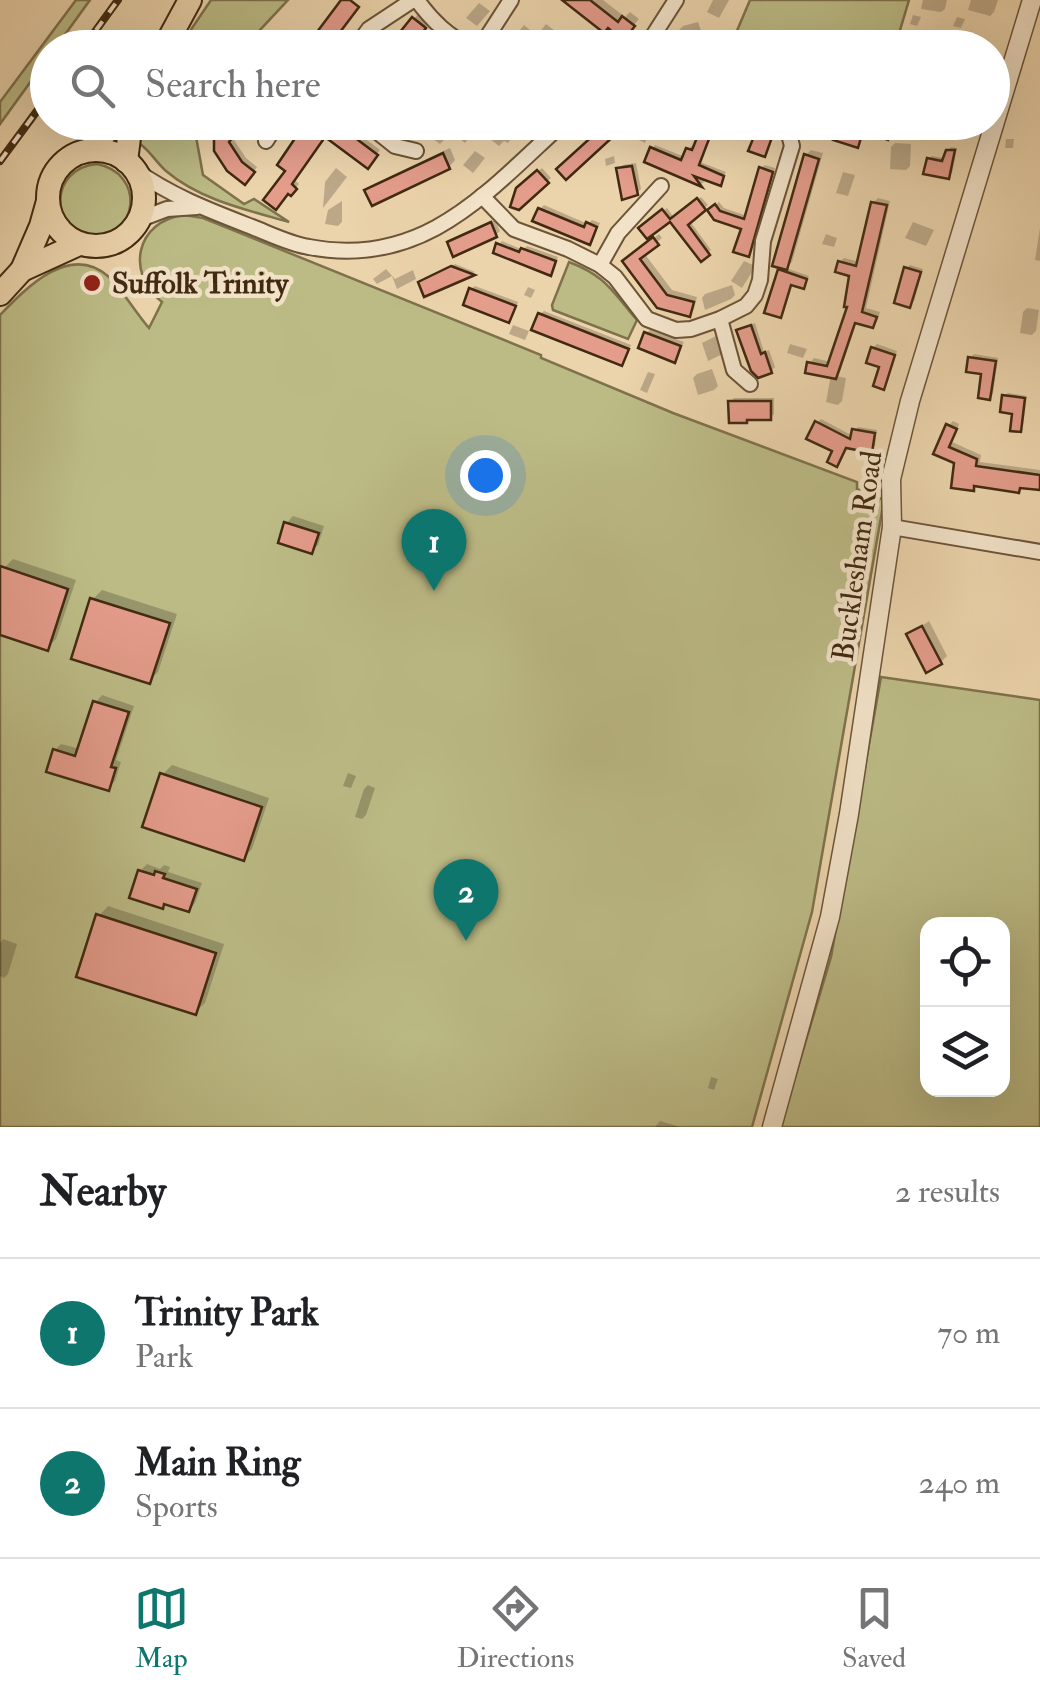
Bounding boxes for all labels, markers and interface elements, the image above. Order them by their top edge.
search box [30,30,1010,140]
icon: search [65,58,120,113]
text: Search here [145,61,321,109]
place label: Suffolk Trinity [112,265,290,302]
marker: Suffolk Trinity [81,272,103,294]
street label: Bucklesham Road [824,448,891,664]
your location [460,450,511,501]
pin: 1 [402,508,466,591]
pin: 2 [434,858,498,941]
map controls [920,917,1010,1097]
button: locate [920,917,1010,1007]
button: layers [920,1007,1010,1097]
text: Nearby [40,1166,166,1218]
text: 2 results [895,1172,1000,1212]
text: Trinity Park [135,1289,319,1337]
text: 1 [67,1313,78,1353]
text: 70 m [937,1313,1000,1353]
text: Park [135,1337,193,1377]
text: Main Ring [135,1439,300,1487]
text: 2 [64,1463,81,1503]
text: 240 m [919,1463,1000,1503]
text: Sports [135,1487,218,1527]
tab: Map [134,1581,189,1676]
tab: Directions [457,1581,574,1676]
tab: Saved [842,1581,906,1676]

